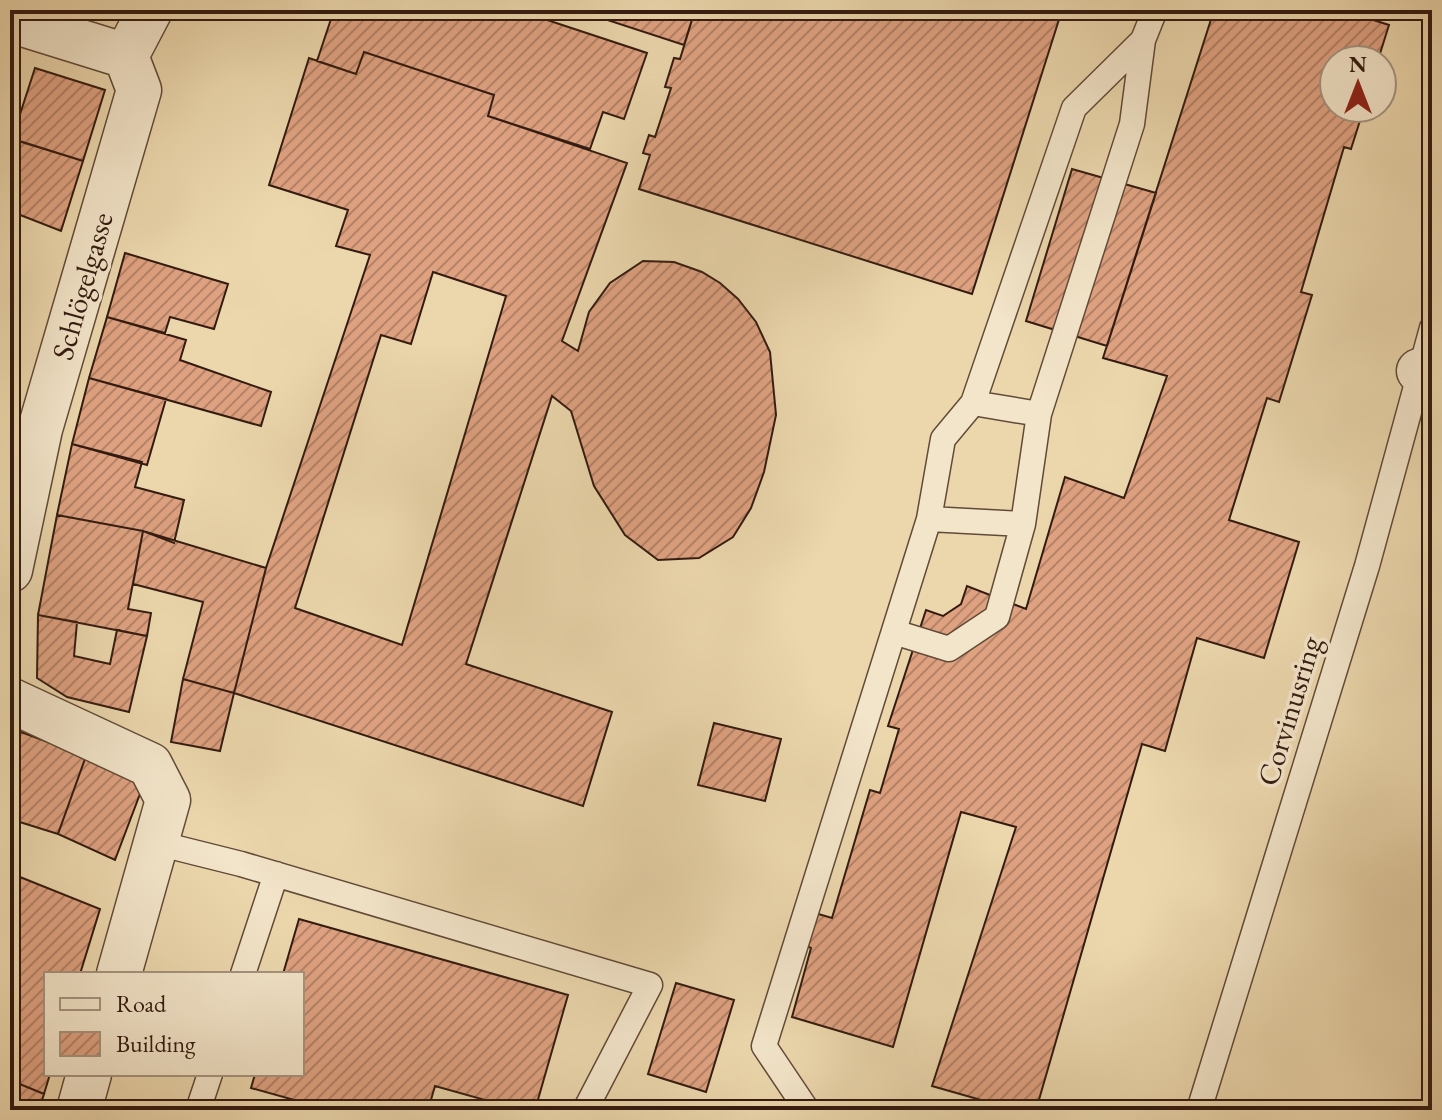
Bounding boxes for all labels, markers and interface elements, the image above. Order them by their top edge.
north arrow [1318,44,1398,124]
text: N [1349,50,1367,79]
street label: Schlögelgasse [42,208,122,364]
street label: Corvinusring [1248,631,1330,790]
legend [44,972,304,1076]
text: Road [116,988,167,1019]
text: Building [116,1028,196,1059]

